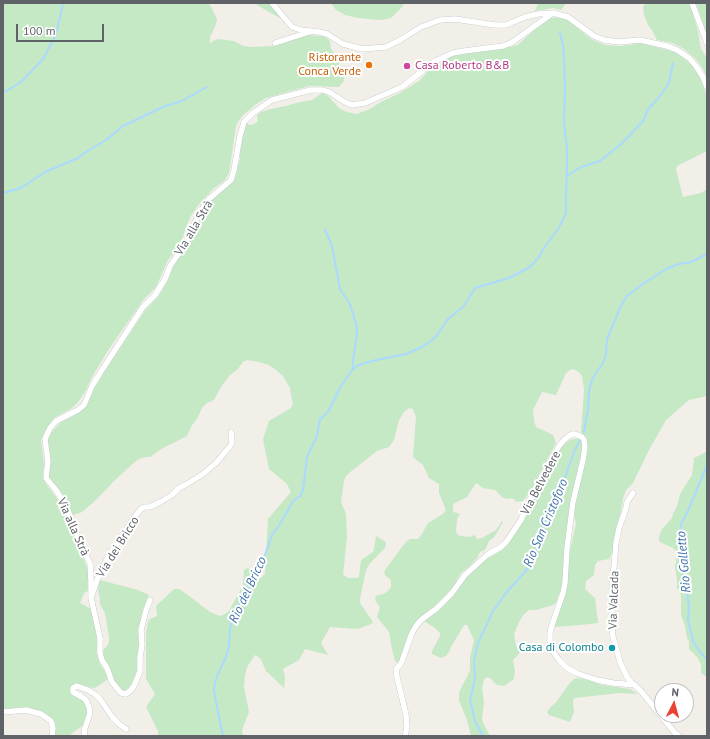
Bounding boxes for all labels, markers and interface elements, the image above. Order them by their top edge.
scale bar [18,16,106,42]
text: 100 m [23,23,56,38]
place label: Ristorante Conca Verde [298,51,361,79]
place label: Casa Roberto B&B [415,59,509,73]
marker: Ristorante Conca Verde [364,60,374,70]
marker: Casa Roberto B&B [402,61,412,71]
street label: Via alla Strà [172,198,216,258]
street label: Via Belvedere [518,449,564,517]
water label: Rio San Cristoforo [520,476,572,570]
street label: Via alla Strà [54,496,92,558]
street label: Via dei Bricco [94,514,142,580]
water label: Rio Galletto [674,530,694,594]
water label: Rio del Bricco [226,554,270,626]
street label: Via Valcada [606,570,622,630]
place label: Casa di Colombo [519,641,604,655]
marker: Casa di Colombo [607,643,617,653]
north arrow [654,683,694,723]
text: N [671,685,679,699]

